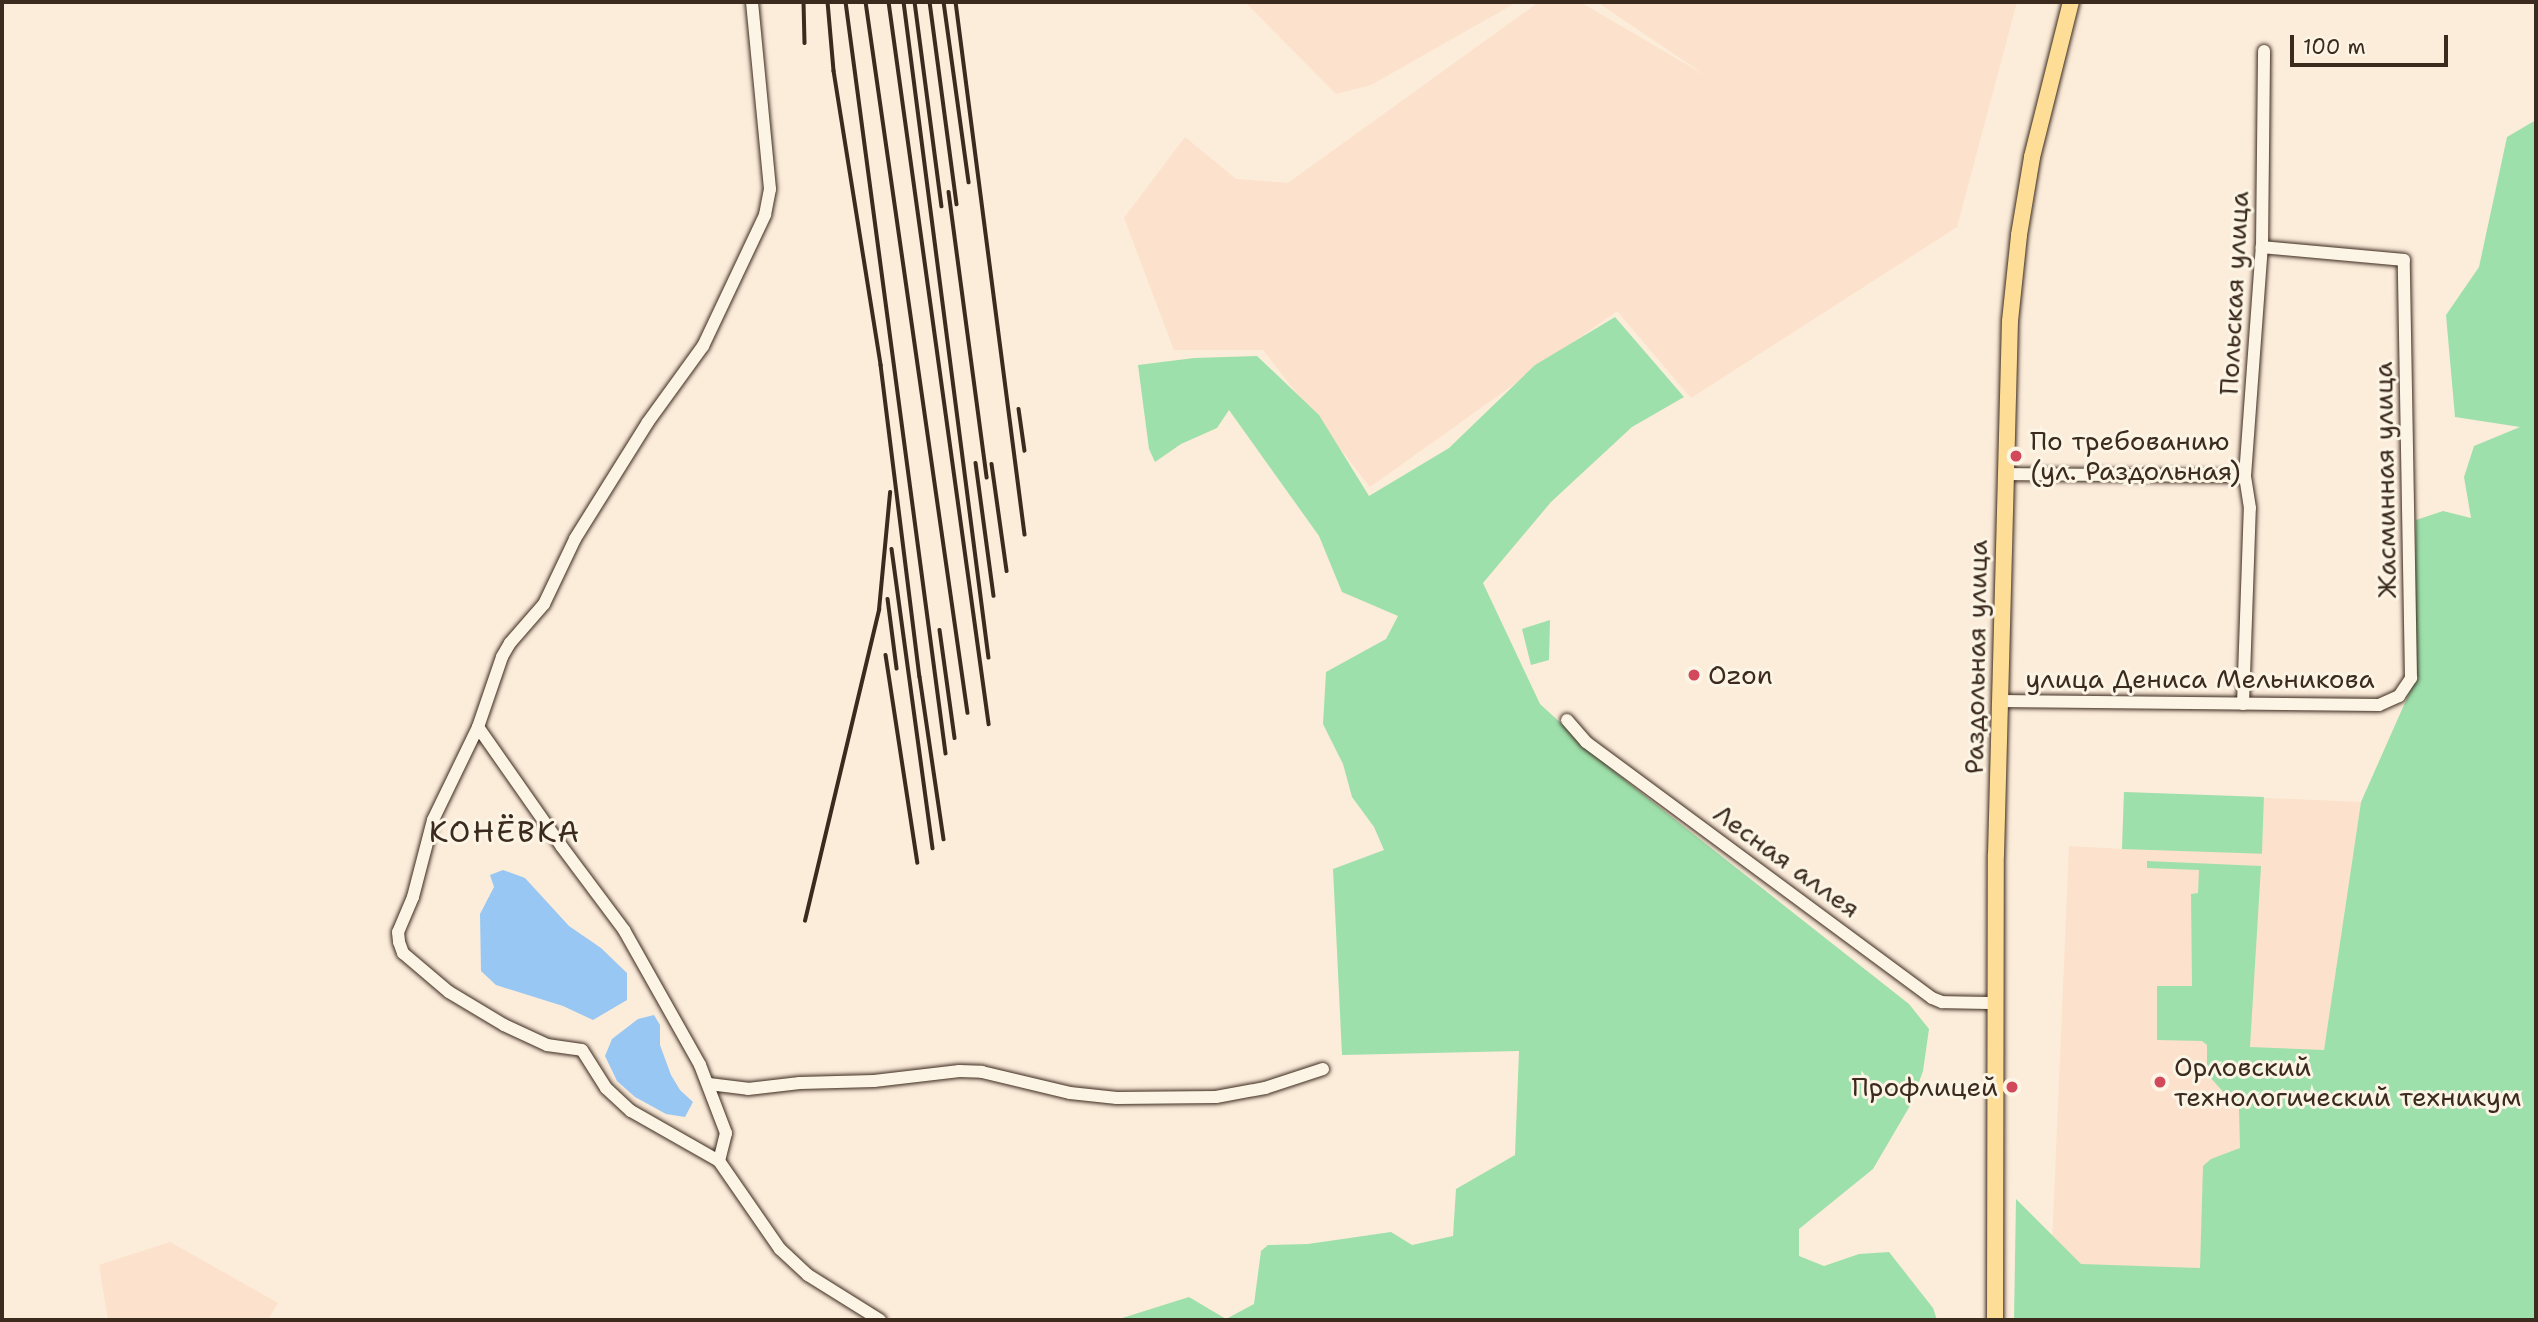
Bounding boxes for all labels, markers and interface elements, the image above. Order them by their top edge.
scale bar [2293,21,2450,65]
text: 100 m [2303,33,2366,61]
street label: Польская улица [2213,190,2255,396]
street label: Жасминная улица [2367,361,2403,599]
place label: По требованию (ул. Раздольная) [2030,425,2241,486]
marker: По требованию (ул. Раздольная) [2008,448,2024,464]
street label: Раздольная улица [1958,540,1994,774]
place label: Ozon [1708,659,1773,691]
street label: улица Дениса Мельникова [2025,663,2375,695]
marker: Ozon [1686,667,1702,683]
street label: Лесная аллея [1708,798,1866,924]
district label: КОНЁВКА [430,814,580,850]
place label: Орловский технологический техникум [2174,1051,2521,1112]
place label: Профлицей [1851,1071,1998,1103]
marker: Орловский технологический техникум [2152,1074,2168,1090]
marker: Профлицей [2004,1079,2020,1095]

